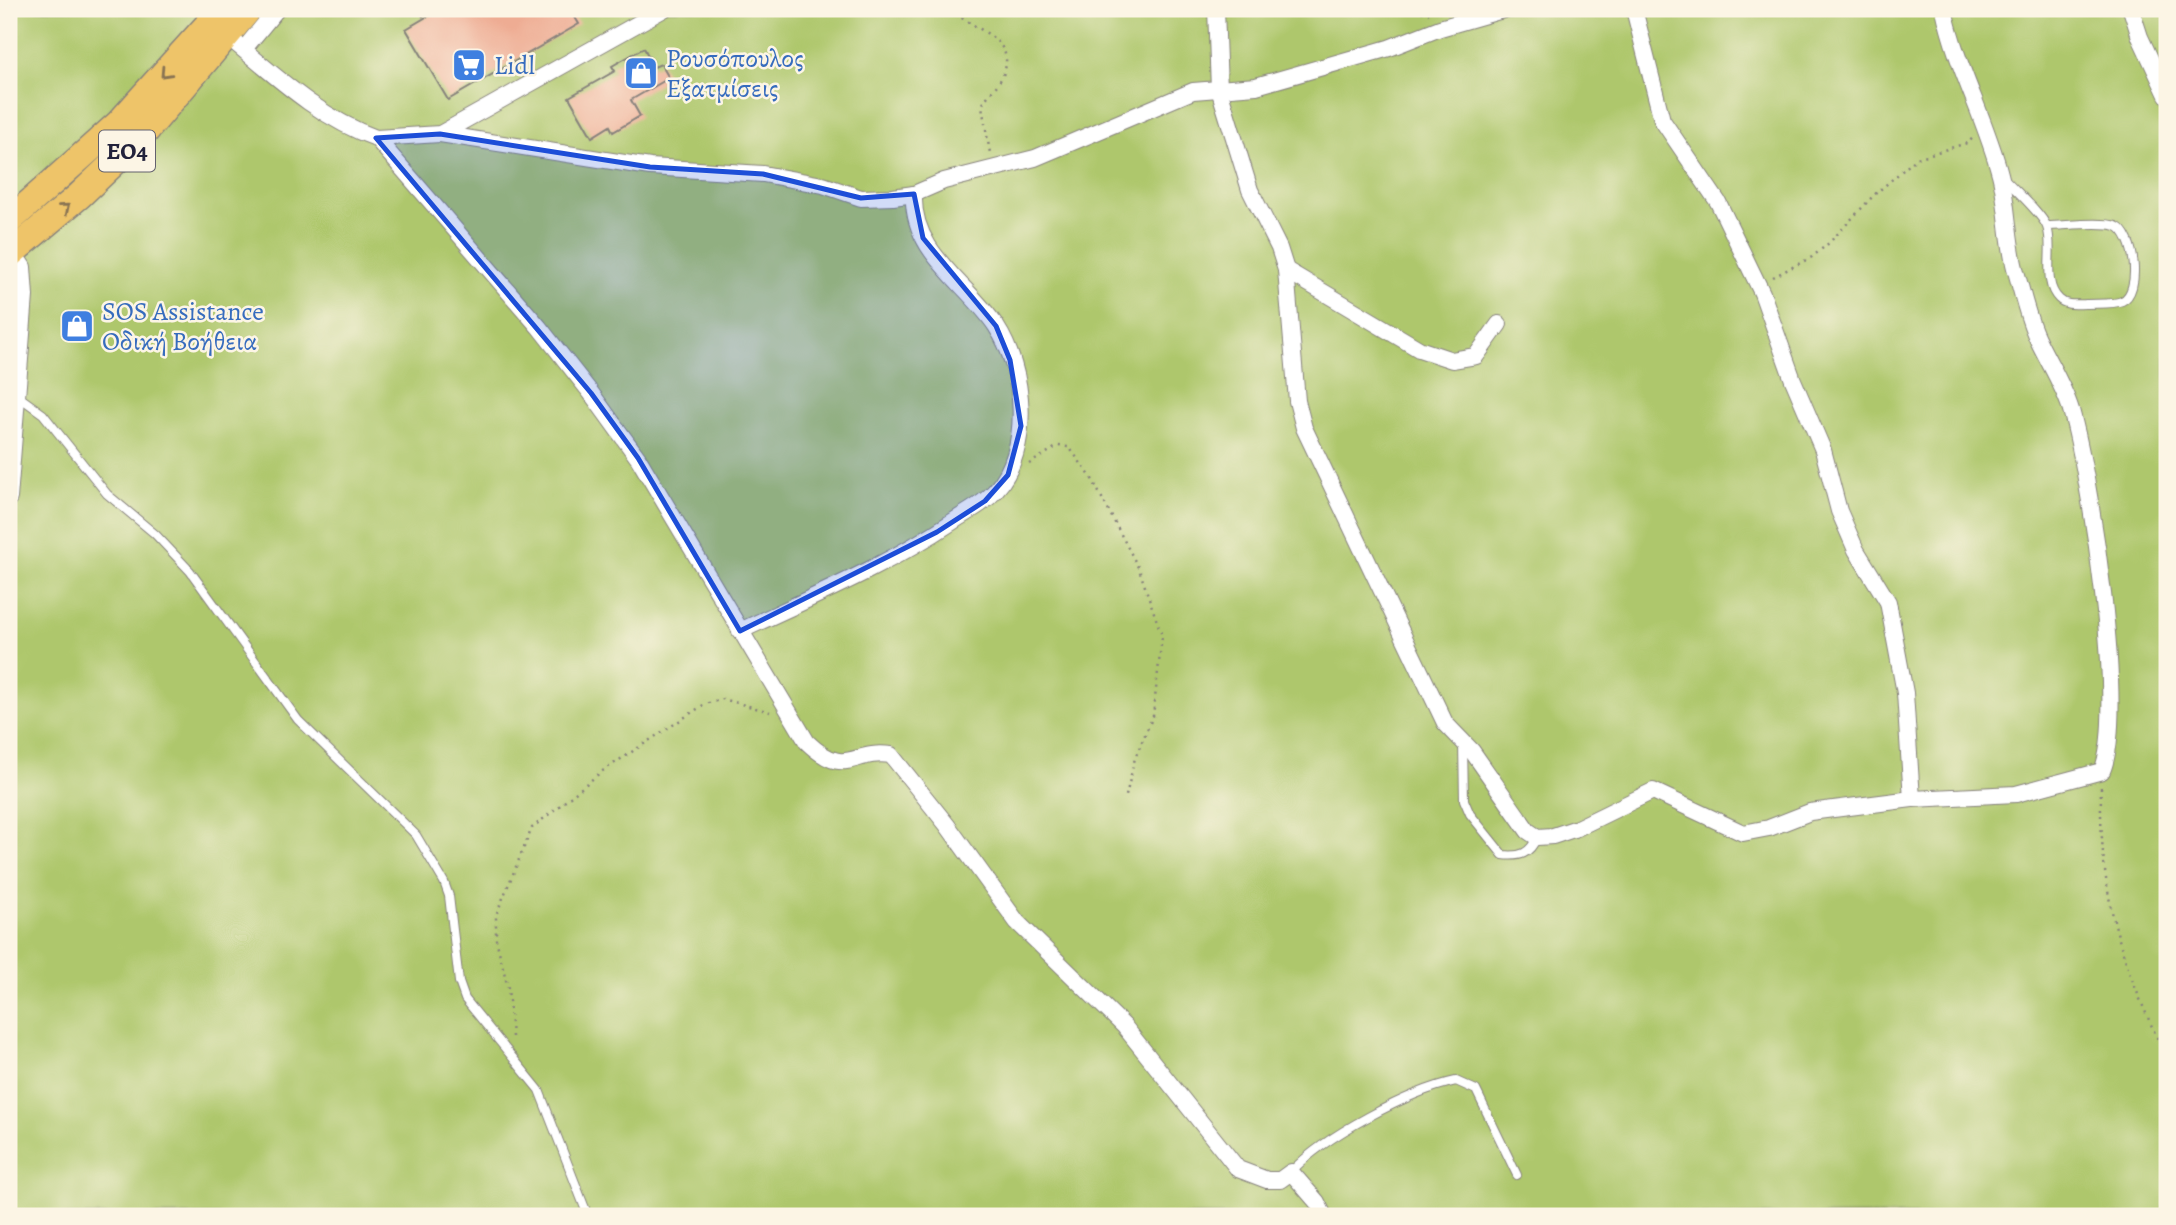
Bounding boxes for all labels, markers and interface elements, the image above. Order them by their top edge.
place label: Ρουσόπουλος Εξατμίσεις [666,41,804,106]
supermarket icon: Lidl [450,46,488,84]
place label: Lidl [494,48,535,83]
shop icon: Ρουσόπουλος Εξατμίσεις [622,54,660,92]
one-way arrow [161,65,173,78]
road number: ΕΟ4 [99,131,155,172]
one-way arrow [57,204,70,216]
place label: SOS Assistance Οδική Βοήθεια [102,294,264,359]
shop icon: SOS Assistance Οδική Βοήθεια [58,307,96,345]

